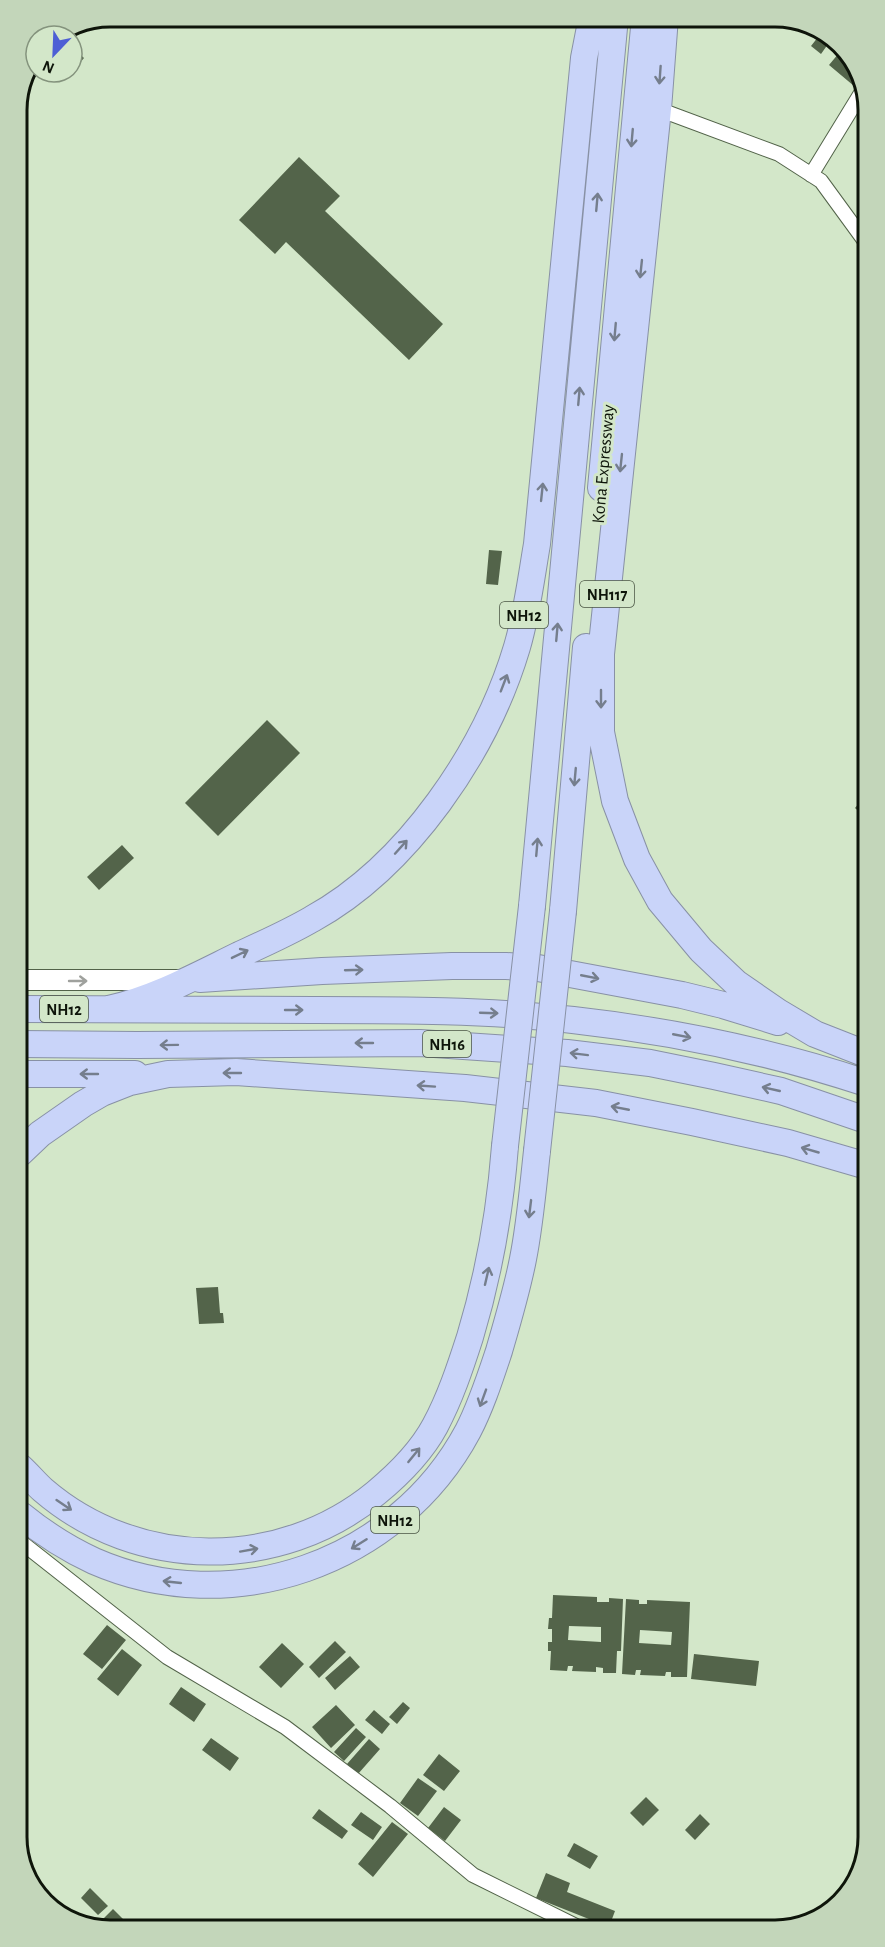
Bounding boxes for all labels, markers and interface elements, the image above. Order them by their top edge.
north arrow [24,24,84,84]
text: N [40,57,57,76]
one-way arrow [654,65,665,84]
one-way arrow [627,127,638,147]
one-way arrow [592,193,603,213]
one-way arrow [635,259,646,279]
one-way arrow [609,321,620,341]
one-way arrow [574,387,585,407]
street label: Kona Expressway [590,404,618,524]
one-way arrow [615,453,626,472]
one-way arrow [537,483,548,503]
road number: NH117 [580,581,634,607]
road number: NH12 [500,602,548,628]
one-way arrow [552,623,563,643]
one-way arrow [499,674,510,693]
one-way arrow [595,689,607,709]
one-way arrow [569,766,580,786]
one-way arrow [532,838,543,858]
one-way arrow [394,839,408,854]
one-way arrow [231,948,249,960]
one-way arrow [344,964,364,976]
one-way arrow [580,972,600,983]
one-way arrow [67,975,87,987]
road number: NH12 [40,996,88,1022]
one-way arrow [283,1004,303,1016]
one-way arrow [478,1007,498,1019]
road number: NH16 [423,1031,471,1057]
one-way arrow [672,1031,692,1042]
one-way arrow [354,1037,374,1049]
one-way arrow [159,1039,179,1050]
one-way arrow [570,1048,590,1059]
one-way arrow [222,1067,242,1079]
one-way arrow [79,1068,99,1080]
one-way arrow [417,1080,437,1091]
one-way arrow [762,1083,781,1094]
one-way arrow [611,1102,630,1113]
one-way arrow [801,1144,820,1155]
one-way arrow [524,1199,535,1219]
one-way arrow [481,1267,493,1286]
one-way arrow [476,1388,487,1407]
one-way arrow [408,1447,421,1463]
one-way arrow [56,1499,72,1511]
road number: NH12 [371,1507,419,1533]
one-way arrow [351,1538,368,1550]
one-way arrow [239,1544,259,1555]
one-way arrow [163,1576,183,1587]

